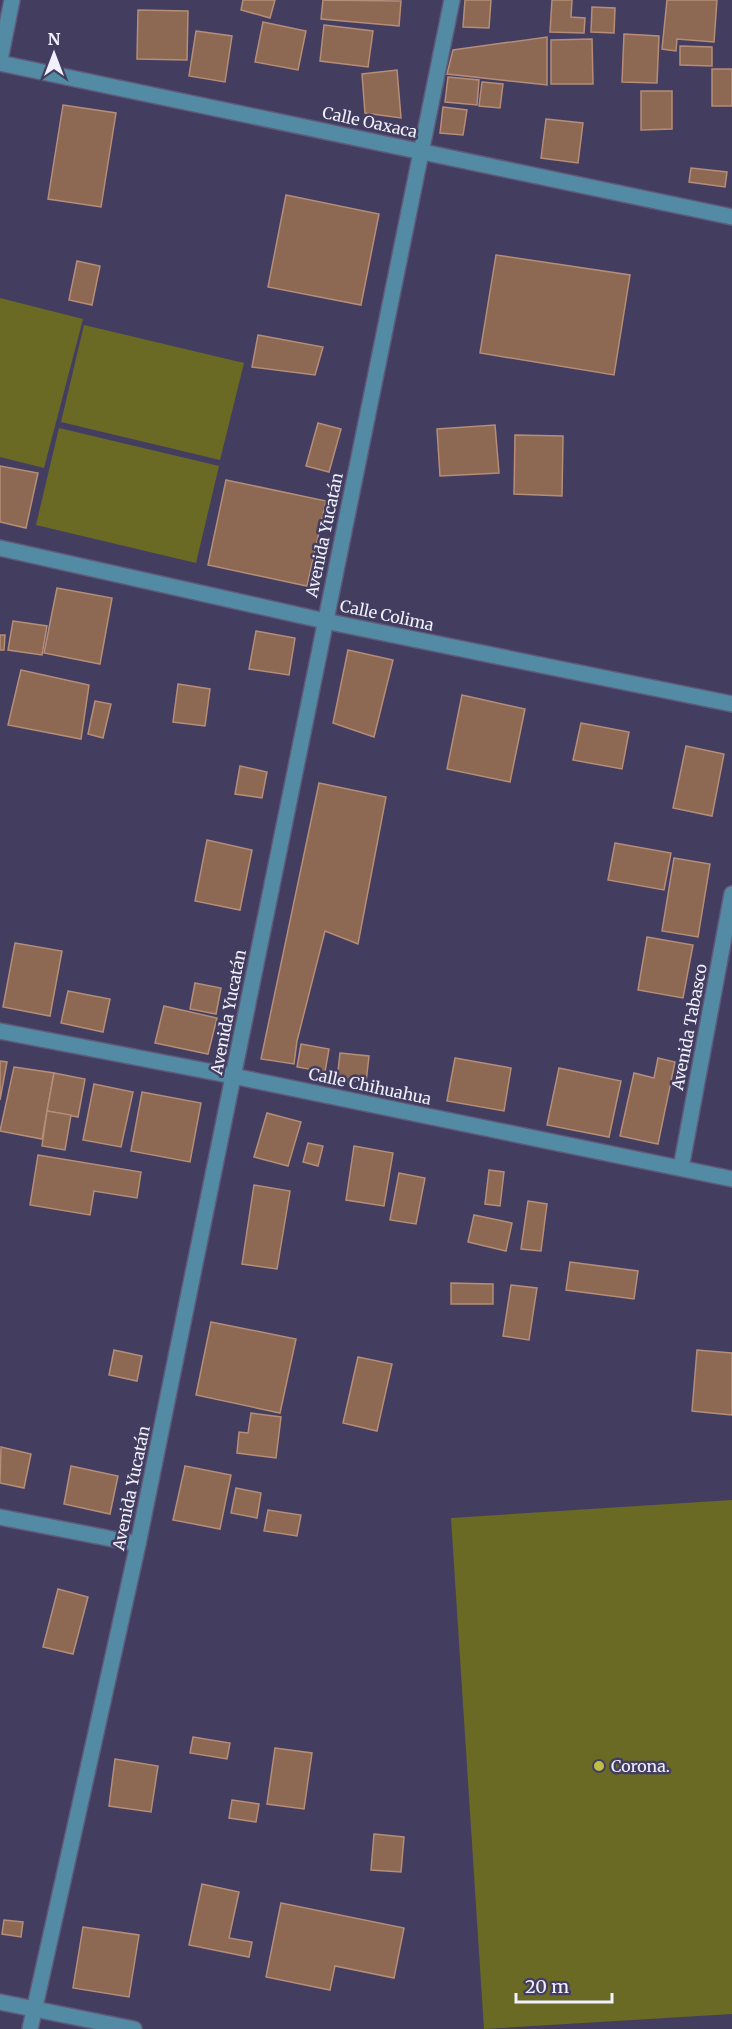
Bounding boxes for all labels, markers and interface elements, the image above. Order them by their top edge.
north arrow [24,24,84,84]
text: N [48,29,61,49]
street label: Calle Oaxaca [321,102,420,142]
street label: Avenida Yucatán [301,470,347,600]
street label: Calle Colima [338,595,436,635]
street label: Avenida Yucatán [206,947,250,1077]
street label: Avenida Tabasco [667,962,711,1093]
street label: Calle Chihuahua [307,1063,434,1109]
street label: Avenida Yucatán [108,1423,154,1553]
place label: Corona. [611,1756,670,1776]
marker: Corona. [592,1759,606,1773]
scale bar [516,1966,612,2004]
text: 20 m [525,1975,569,1998]

